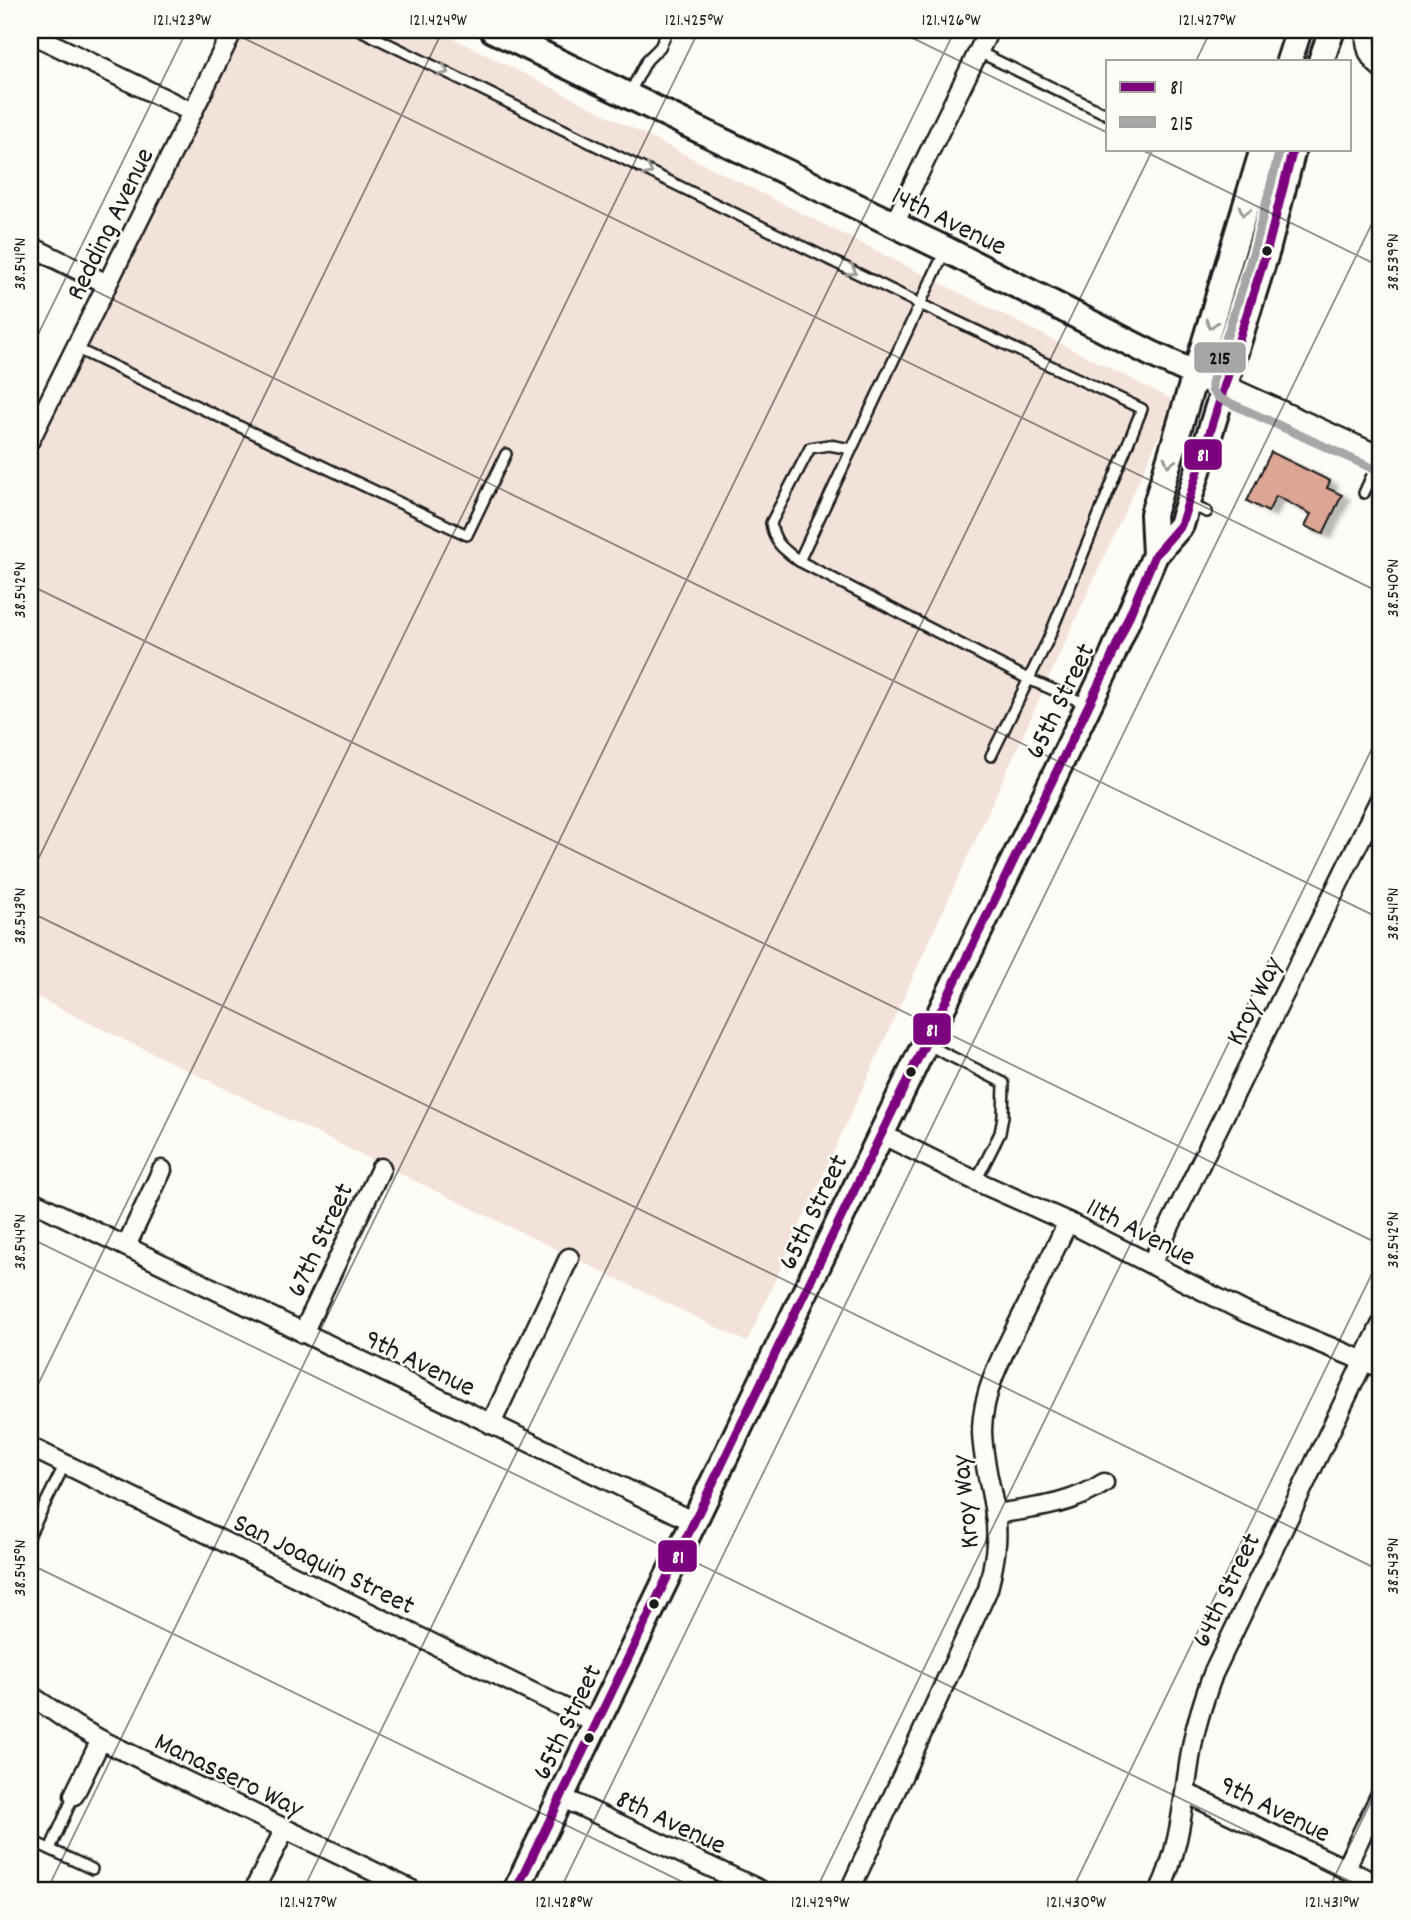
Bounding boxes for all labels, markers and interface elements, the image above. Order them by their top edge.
text: 121.423°W [153,9,212,34]
text: 121.424°W [409,9,467,34]
text: 121.425°W [665,9,724,34]
text: 121.426°W [921,9,981,34]
text: 121.427°W [1178,9,1236,34]
legend [1106,60,1352,150]
one-way arrow [437,62,449,76]
text: 81 [1170,75,1183,105]
text: 215 [1170,111,1194,141]
street label: Redding Avenue [58,142,167,308]
one-way arrow [641,162,653,176]
street label: 14th Avenue [883,178,1012,269]
one-way arrow [1238,205,1252,217]
text: 38.539°N [1382,233,1407,291]
text: 38.541°N [9,238,34,290]
unlabelled marker [1260,244,1274,258]
one-way arrow [845,262,857,276]
one-way arrow [1204,318,1219,330]
line badge: 215 [1193,341,1247,374]
text: 215 [1209,347,1231,374]
line badge: 81 [1183,438,1223,471]
text: 81 [1197,444,1209,471]
one-way arrow [1162,456,1177,468]
text: 38.540°N [1382,559,1407,617]
text: 38.542°N [9,562,34,618]
street label: 65th Street [1017,638,1108,767]
text: 38.543°N [9,888,34,944]
text: 38.541°N [1382,888,1407,940]
street label: Kroy Way [1218,951,1295,1053]
line badge: 81 [912,1012,952,1046]
text: 81 [926,1019,938,1046]
unlabelled marker [904,1065,918,1079]
street label: 65th Street [770,1149,861,1278]
street label: 67th Street [279,1177,366,1305]
street label: 11th Avenue [1078,1190,1202,1279]
text: 38.542°N [1382,1212,1407,1268]
text: 38.544°N [9,1214,34,1270]
street label: 9th Avenue [357,1321,481,1410]
street label: Kroy Way [943,1452,993,1550]
street label: San Joaquin Street [225,1505,420,1628]
street label: 64th Street [1184,1527,1273,1655]
text: 38.543°N [1382,1538,1407,1594]
text: 38.545°N [9,1539,34,1597]
line badge: 81 [657,1539,698,1573]
text: 81 [672,1546,684,1573]
unlabelled marker [647,1597,661,1611]
street label: 65th Street [524,1659,615,1788]
street label: Manassero Way [147,1724,310,1831]
unlabelled marker [582,1731,596,1745]
street label: 9th Avenue [1212,1767,1336,1856]
street label: 8th Avenue [608,1782,732,1867]
text: 121.427°W [279,1891,337,1916]
text: 121.428°W [535,1891,593,1916]
text: 121.429°W [791,1891,850,1916]
text: 121.430°W [1046,1891,1107,1916]
text: 121.431°W [1305,1891,1360,1916]

